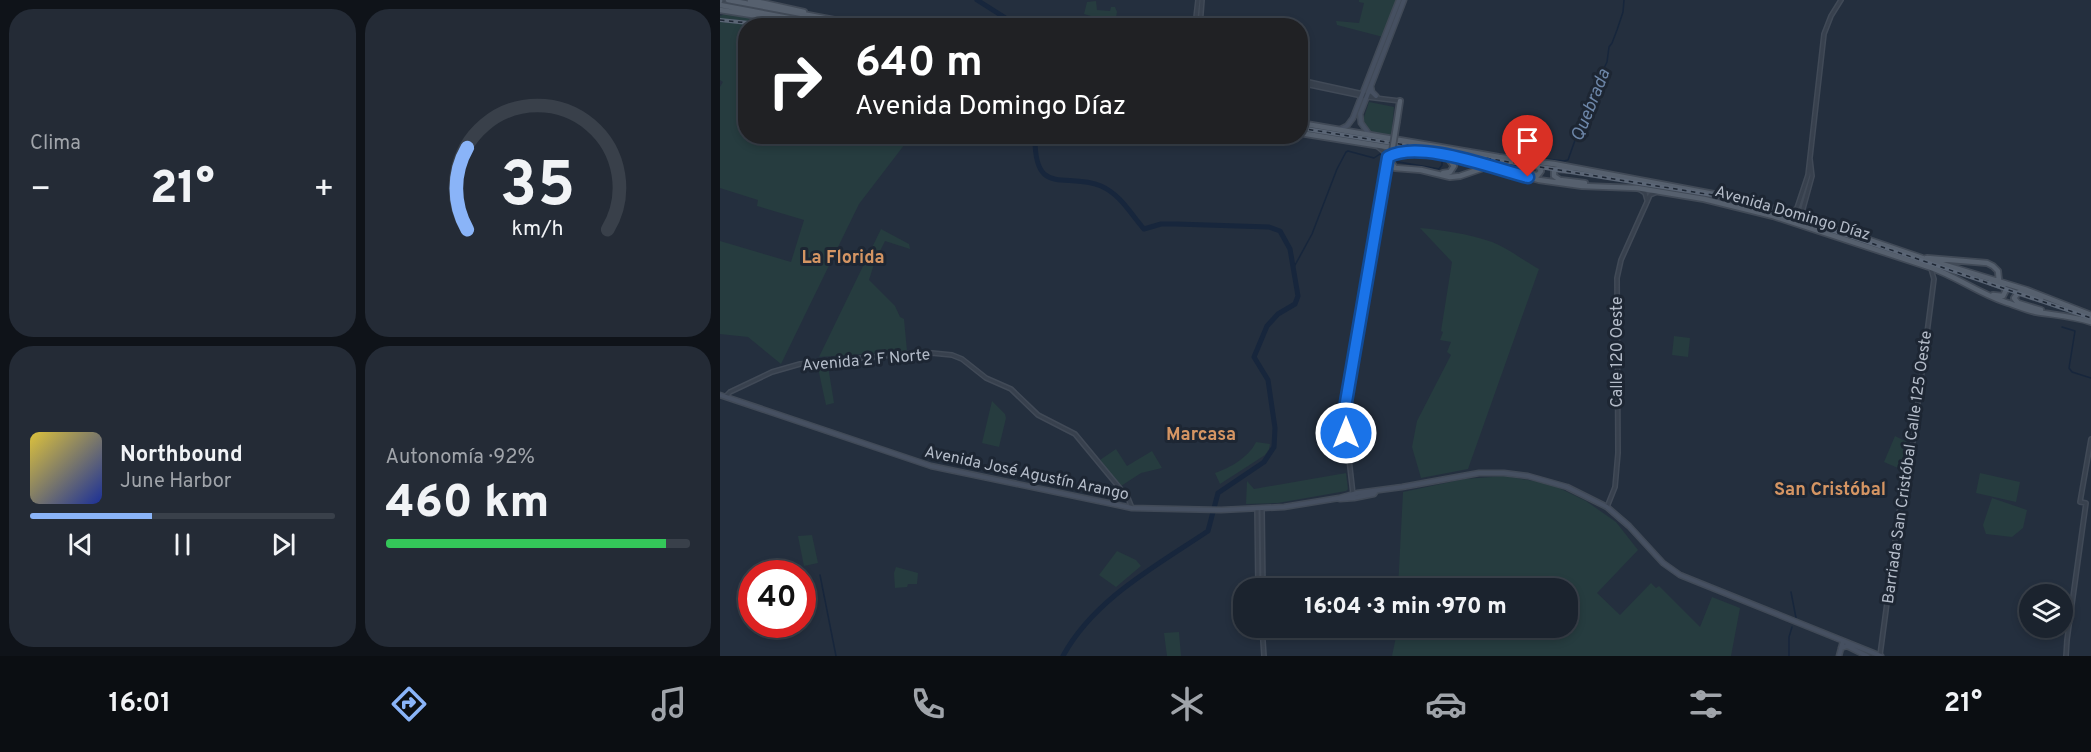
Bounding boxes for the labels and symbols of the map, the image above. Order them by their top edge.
water label: Quebrada [1566,65,1617,145]
pin [1502,115,1553,177]
street label: Avenida Domingo Díaz [1712,182,1872,246]
district label: La Florida [801,247,885,270]
street label: Calle 120 Oeste [1608,296,1628,408]
street label: Barriada San Cristóbal Calle 125 Oeste [1879,329,1937,605]
street label: Avenida 2 F Norte [801,345,931,377]
position arrow [1314,401,1378,465]
district label: Marcasa [1166,424,1236,447]
street label: Avenida José Agustín Arango [923,442,1131,505]
district label: San Cristóbal [1774,479,1886,502]
speed limit sign: 40 [738,560,816,638]

